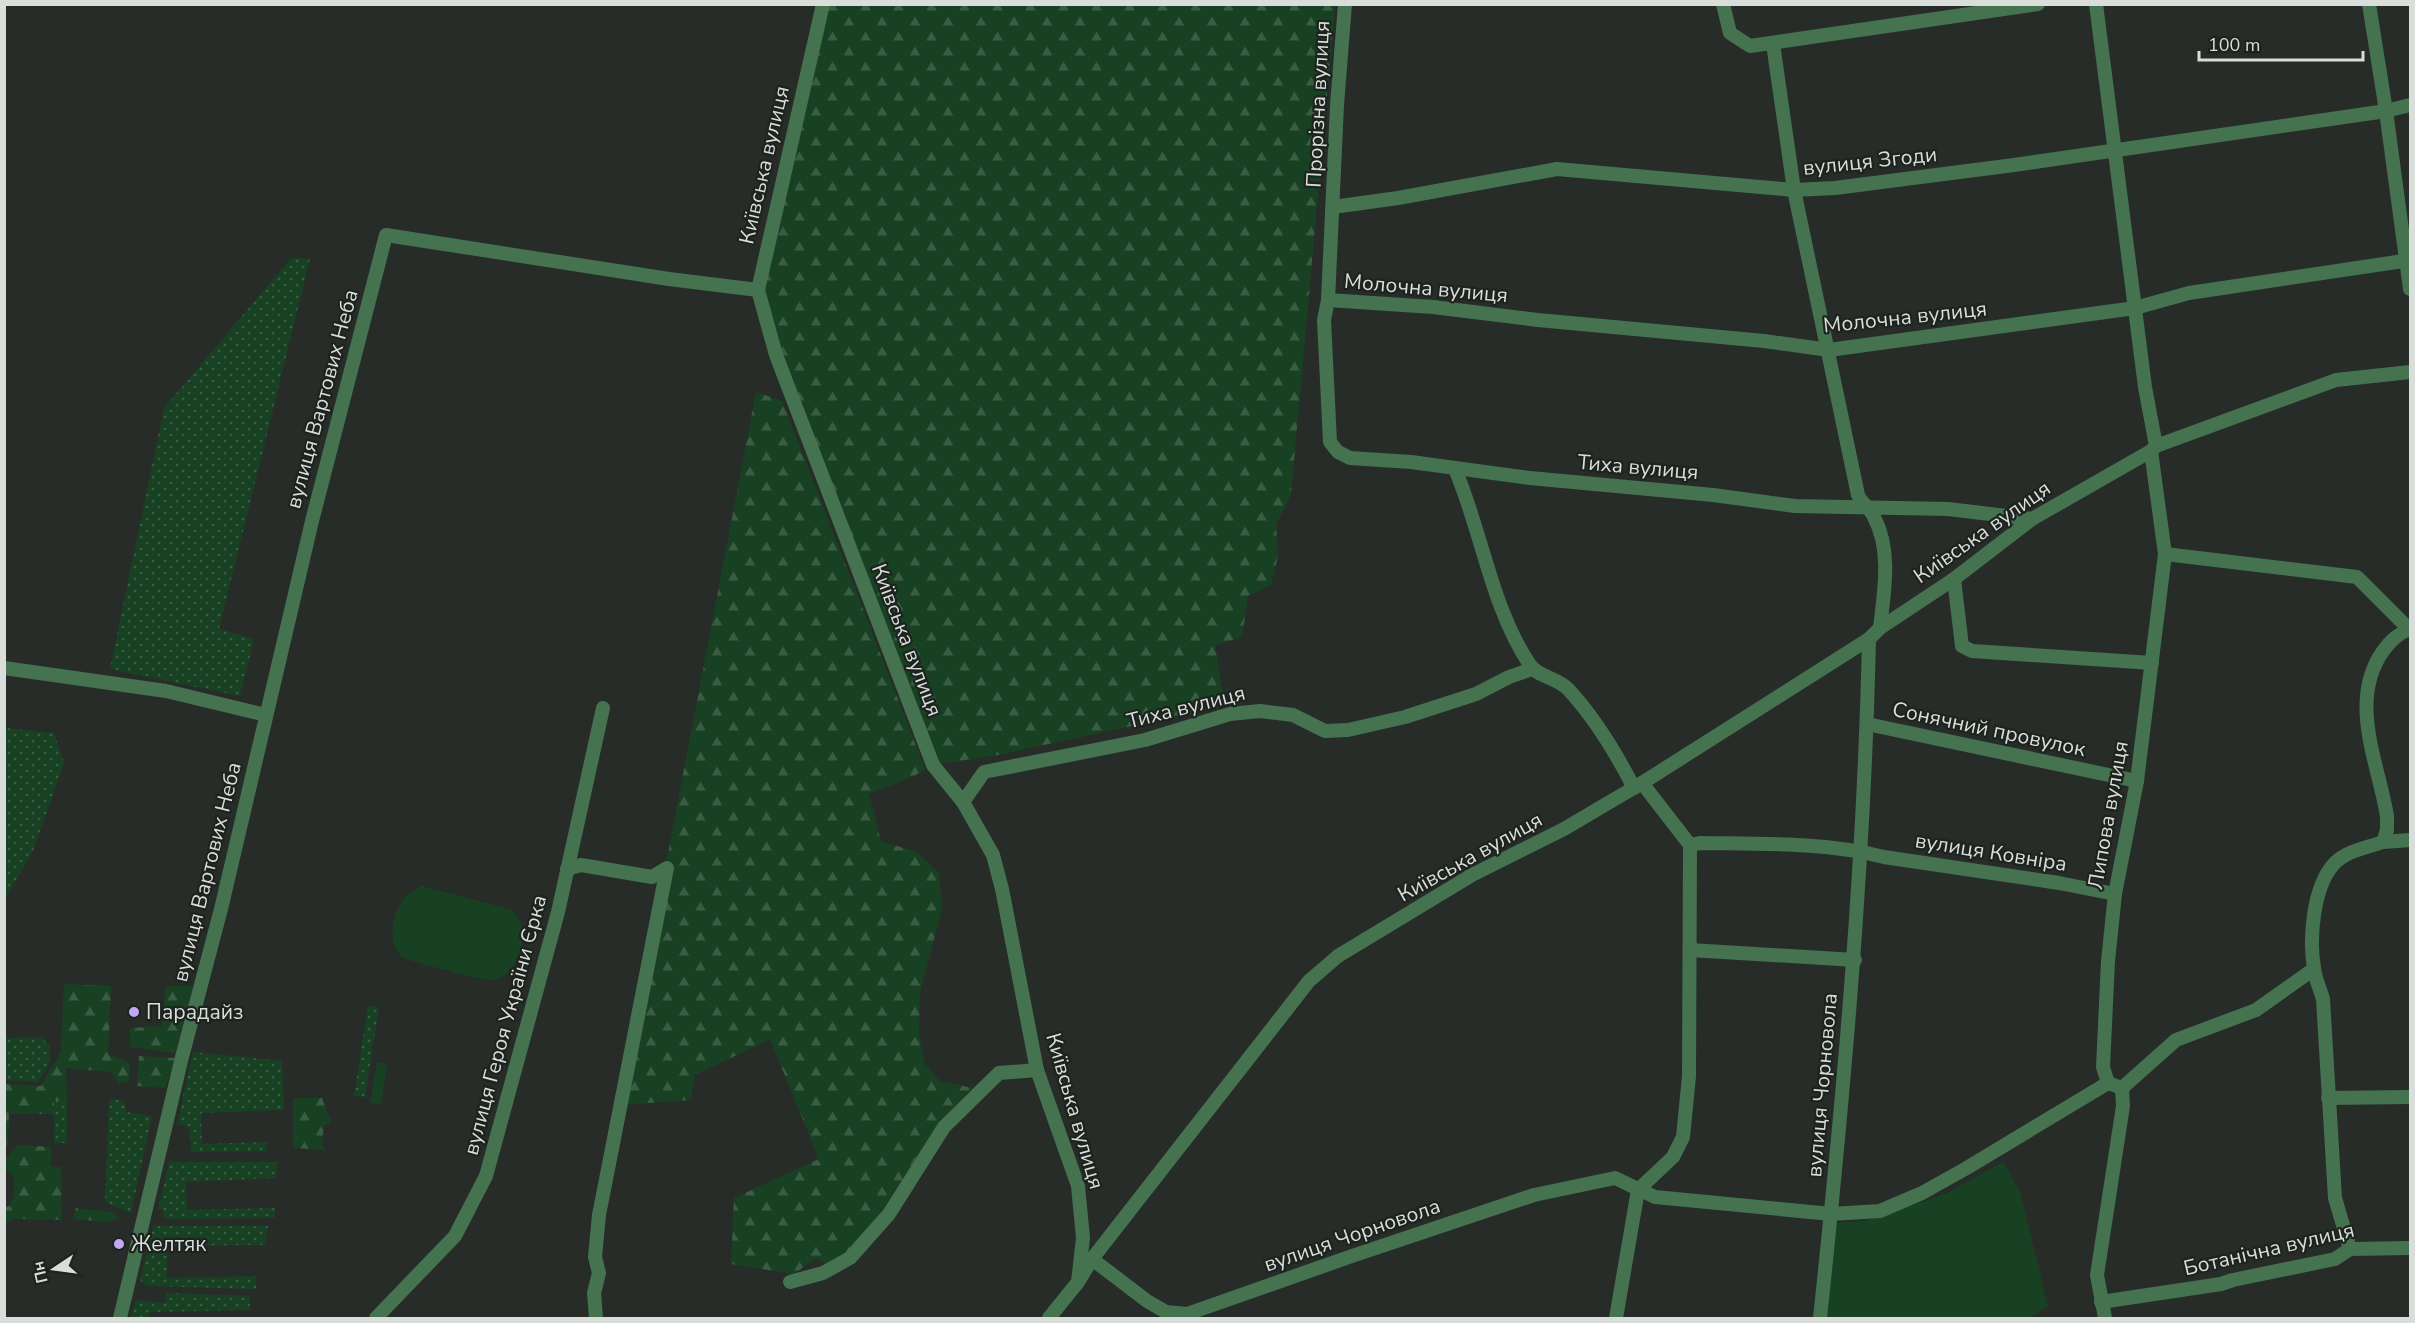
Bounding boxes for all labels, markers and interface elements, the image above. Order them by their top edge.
street label: Прорізна вулиця [1300,20,1336,188]
scale bar [2199,24,2362,62]
text: 100 m [2208,33,2260,57]
street label: Київська вулиця [732,83,796,247]
street label: вулиця Згоди [1802,140,1938,182]
street label: Молочна вулиця [1343,267,1509,309]
street label: вулиця Вартових Неба [279,286,365,512]
street label: Молочна вулиця [1822,294,1988,340]
street label: Тиха вулиця [1576,448,1700,486]
street label: Київська вулиця [1908,474,2056,590]
street label: Київська вулиця [865,560,949,720]
street label: Тиха вулиця [1124,679,1248,735]
street label: Сонячний провулок [1890,695,2089,763]
street label: Липова вулиця [2081,739,2135,891]
street label: вулиця Вартових Неба [166,759,248,985]
street label: Київська вулиця [1393,806,1547,908]
street label: вулиця Ковніра [1913,826,2069,878]
street label: вулиця Героя України Єрка [457,892,553,1158]
street label: вулиця Чорновола [1800,992,1844,1178]
place label: Парадайз [146,998,243,1026]
marker: Парадайз [127,1005,141,1019]
street label: Київська вулиця [1039,1030,1111,1192]
street label: вулиця Чорновола [1260,1192,1444,1278]
street label: Ботанічна вулиця [2181,1216,2357,1282]
place label: Желтяк [131,1230,207,1258]
marker: Желтяк [112,1237,126,1251]
north arrow [24,1239,84,1299]
text: Пн [27,1259,54,1285]

